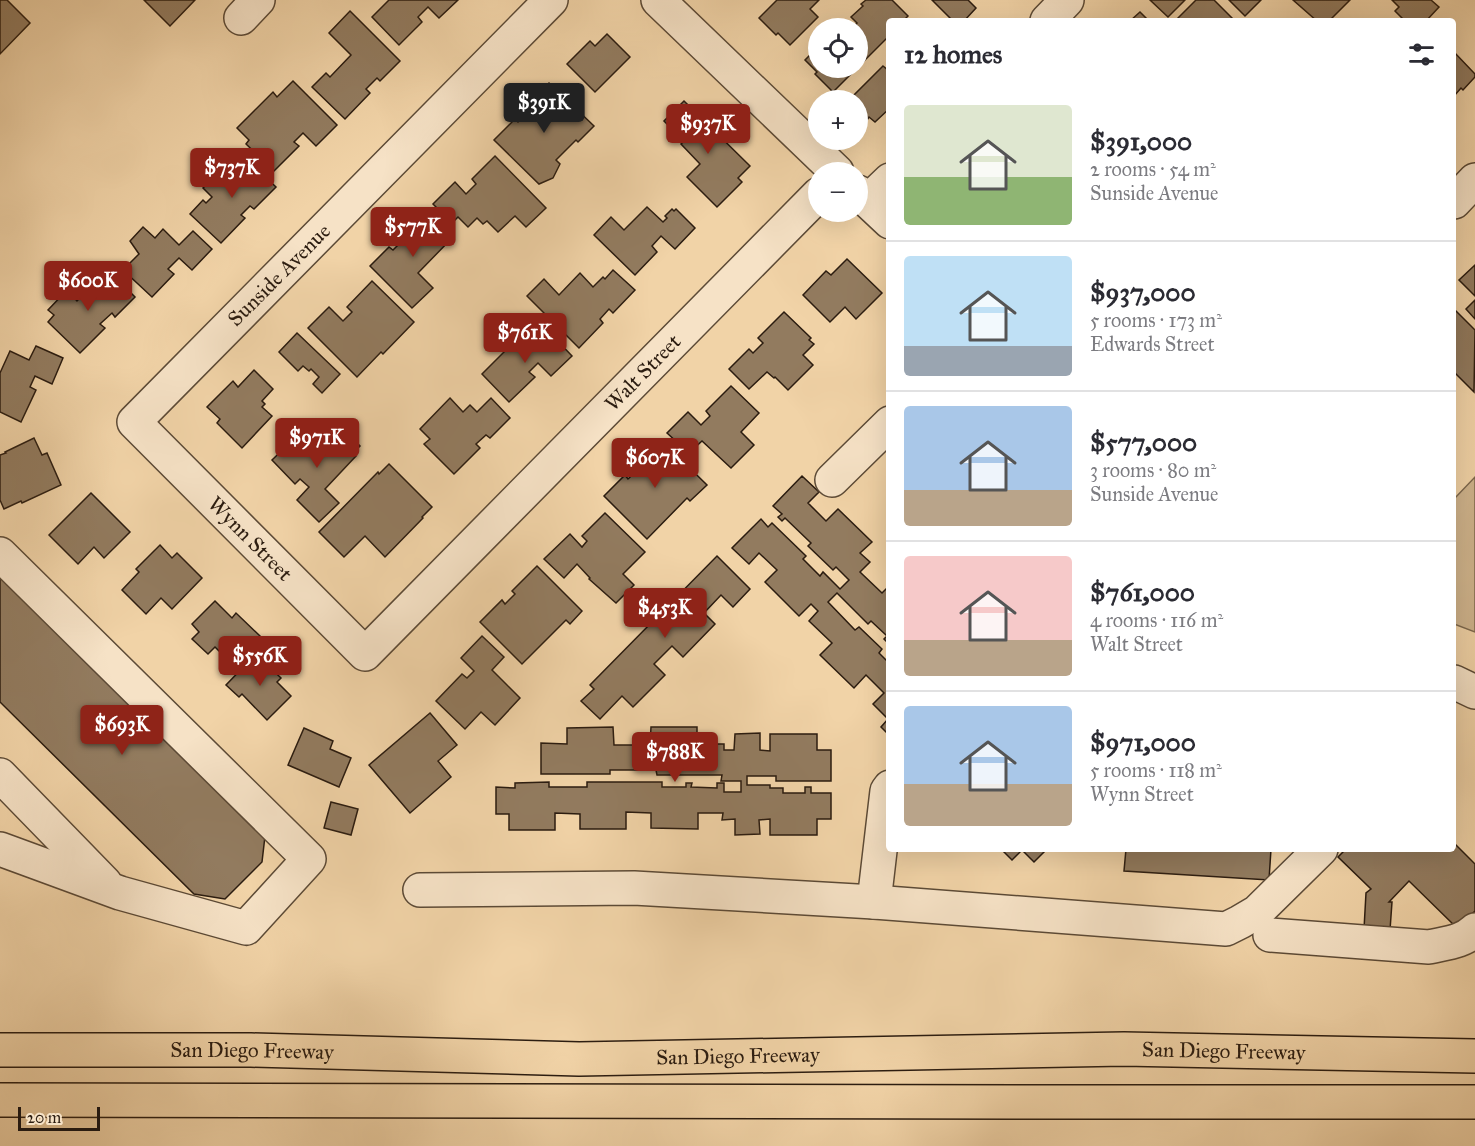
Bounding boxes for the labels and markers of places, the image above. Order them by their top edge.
pin: $391K [502,83,586,134]
pin: $937K [666,104,750,155]
pin: $737K [190,148,274,199]
pin: $577K [371,207,455,258]
pin: $600K [46,261,130,312]
pin: $761K [483,313,567,364]
pin: $971K [275,418,359,469]
pin: $607K [613,438,697,489]
pin: $453K [623,588,707,639]
pin: $556K [218,636,302,687]
pin: $693K [80,705,164,756]
pin: $788K [633,732,717,783]

